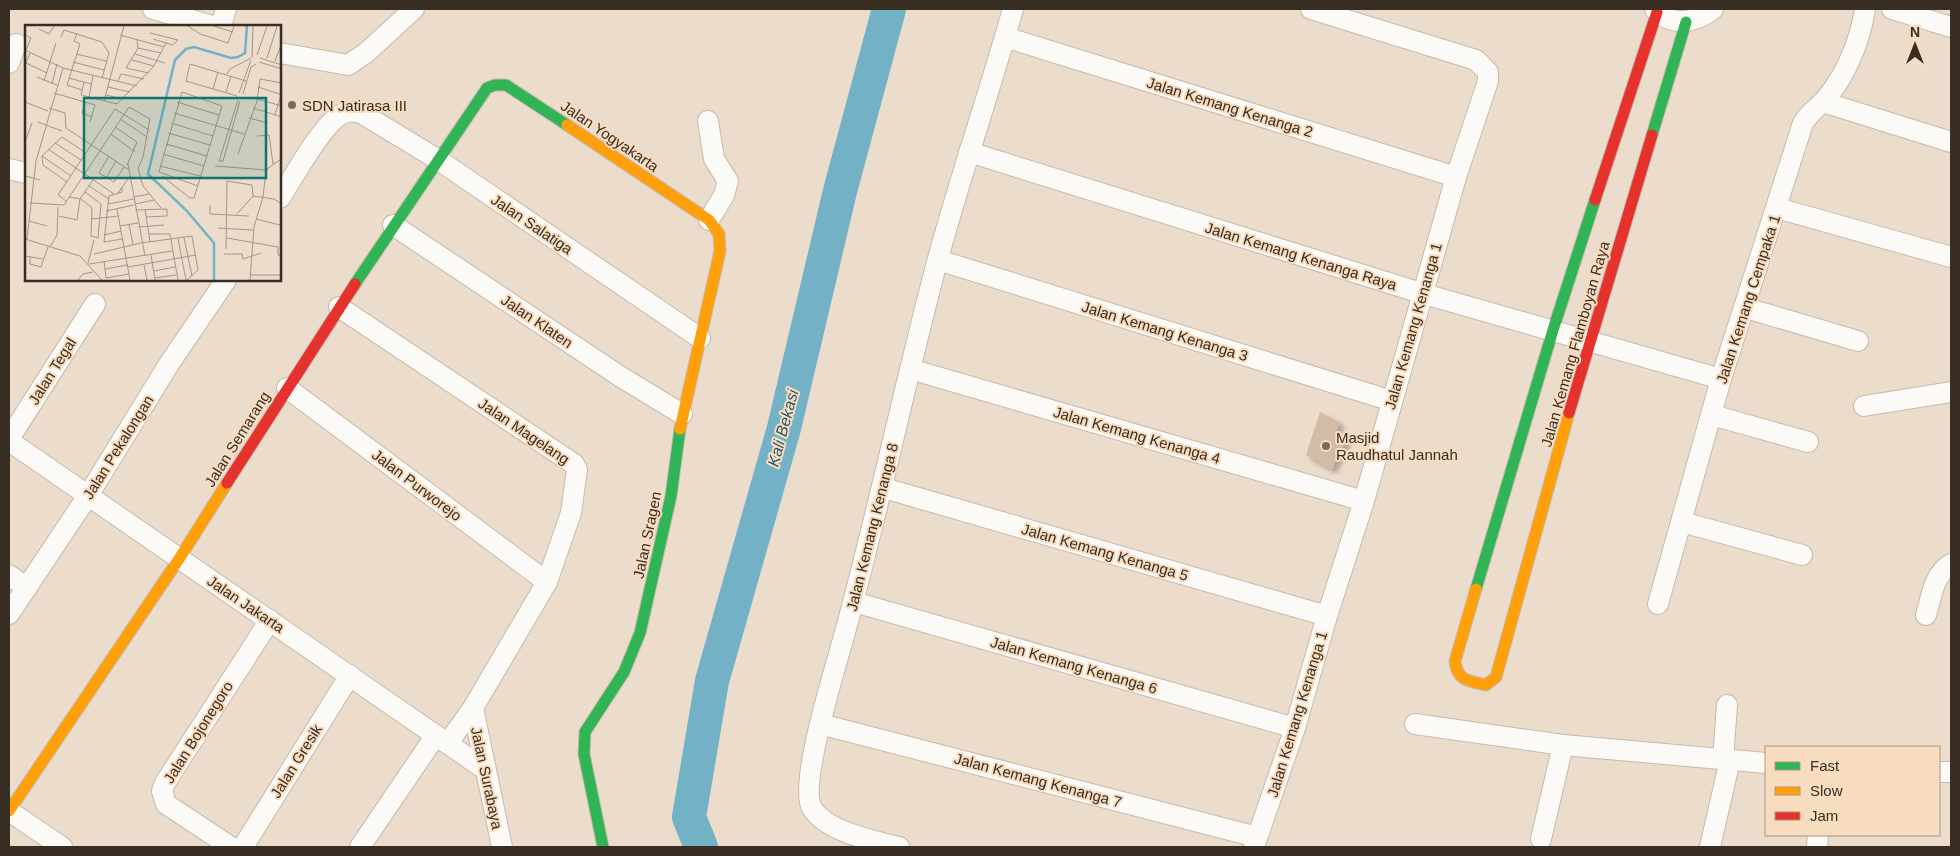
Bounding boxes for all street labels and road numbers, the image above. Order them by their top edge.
street label: Jalan Kemang Kenanga 2 [1145,74,1315,140]
street label: Jalan Yogyakarta [558,97,663,175]
street label: Jalan Salatiga [488,191,576,258]
street label: Jalan Kemang Cempaka 1 [1713,212,1783,386]
street label: Jalan Kemang Kenanga Raya [1203,219,1399,293]
street label: Jalan Kemang Flamboyan Raya [1537,238,1613,449]
street label: Jalan Kemang Kenanga 1 [1381,241,1445,411]
street label: Jalan Klaten [498,291,576,351]
street label: Jalan Kemang Kenanga 3 [1080,298,1250,364]
street label: Jalan Tegal [25,334,79,408]
street label: Jalan Semarang [201,388,273,490]
street label: Jalan Pekalongan [79,392,157,502]
street label: Jalan Magelang [475,394,573,468]
street label: Jalan Kemang Kenanga 4 [1052,403,1222,467]
street label: Jalan Kemang Kenanga 8 [843,441,901,613]
street label: Jalan Purworejo [369,446,465,524]
street label: Jalan Sragen [629,490,665,580]
street label: Jalan Kemang Kenanga 5 [1020,520,1190,584]
street label: Jalan Jakarta [204,572,288,636]
street label: Jalan Kemang Kenanga 1 [1264,629,1330,799]
street label: Jalan Kemang Kenanga 6 [989,633,1159,697]
street label: Jalan Bojonegoro [160,678,236,786]
street label: Jalan Gresik [267,721,326,801]
street label: Jalan Surabaya [468,725,506,831]
street label: Jalan Kemang Kenanga 7 [952,749,1124,811]

